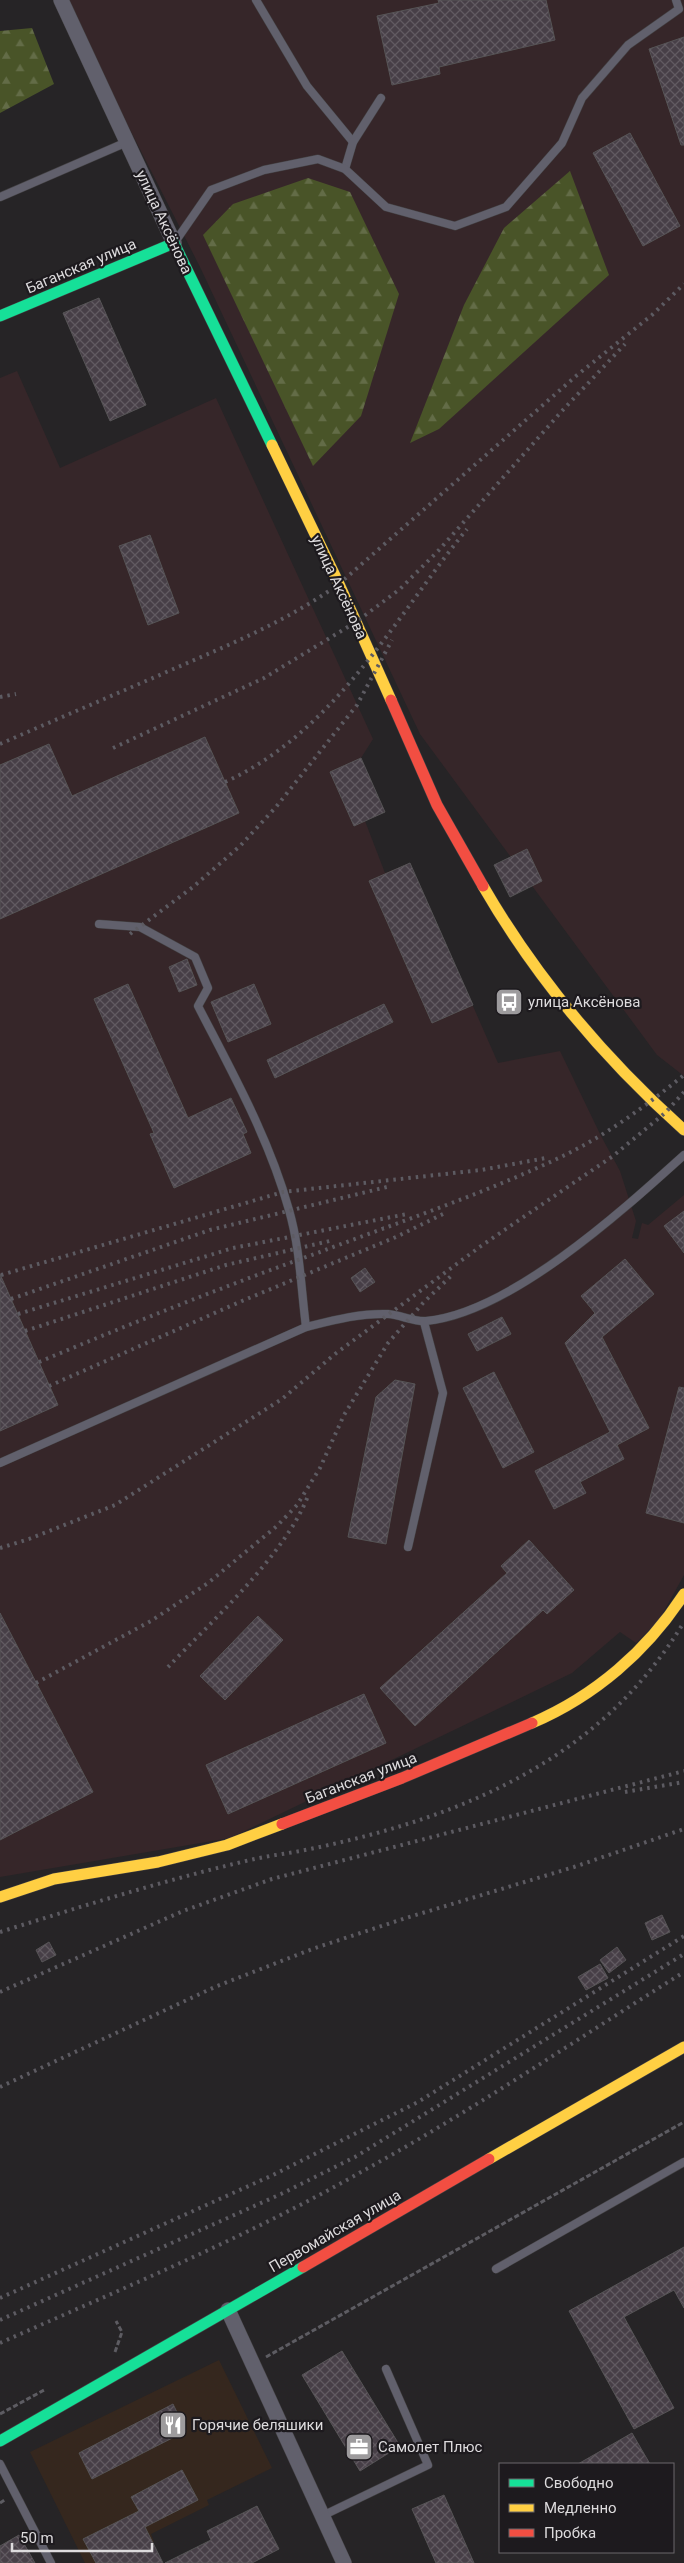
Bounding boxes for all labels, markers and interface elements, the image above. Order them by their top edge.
street label: улица Аксёнова [132,167,196,277]
street label: Баганская улица [23,235,139,297]
street label: улица Аксёнова [307,532,371,642]
bus stop icon: улица Аксёнова [494,987,524,1017]
place label: улица Аксёнова [528,993,640,1011]
street label: Баганская улица [303,1748,419,1808]
street label: Первомайская улица [266,2186,404,2276]
restaurant icon: Горячие беляшики [158,2410,188,2440]
place label: Горячие беляшики [192,2416,323,2434]
office icon: Самолет Плюс [344,2432,374,2462]
place label: Самолет Плюс [378,2438,483,2456]
legend [499,2463,674,2553]
text: Свободно [544,2474,613,2492]
text: Медленно [544,2499,617,2517]
scale bar [12,2520,152,2552]
text: Пробка [544,2524,596,2542]
text: 50 m [20,2529,54,2547]

